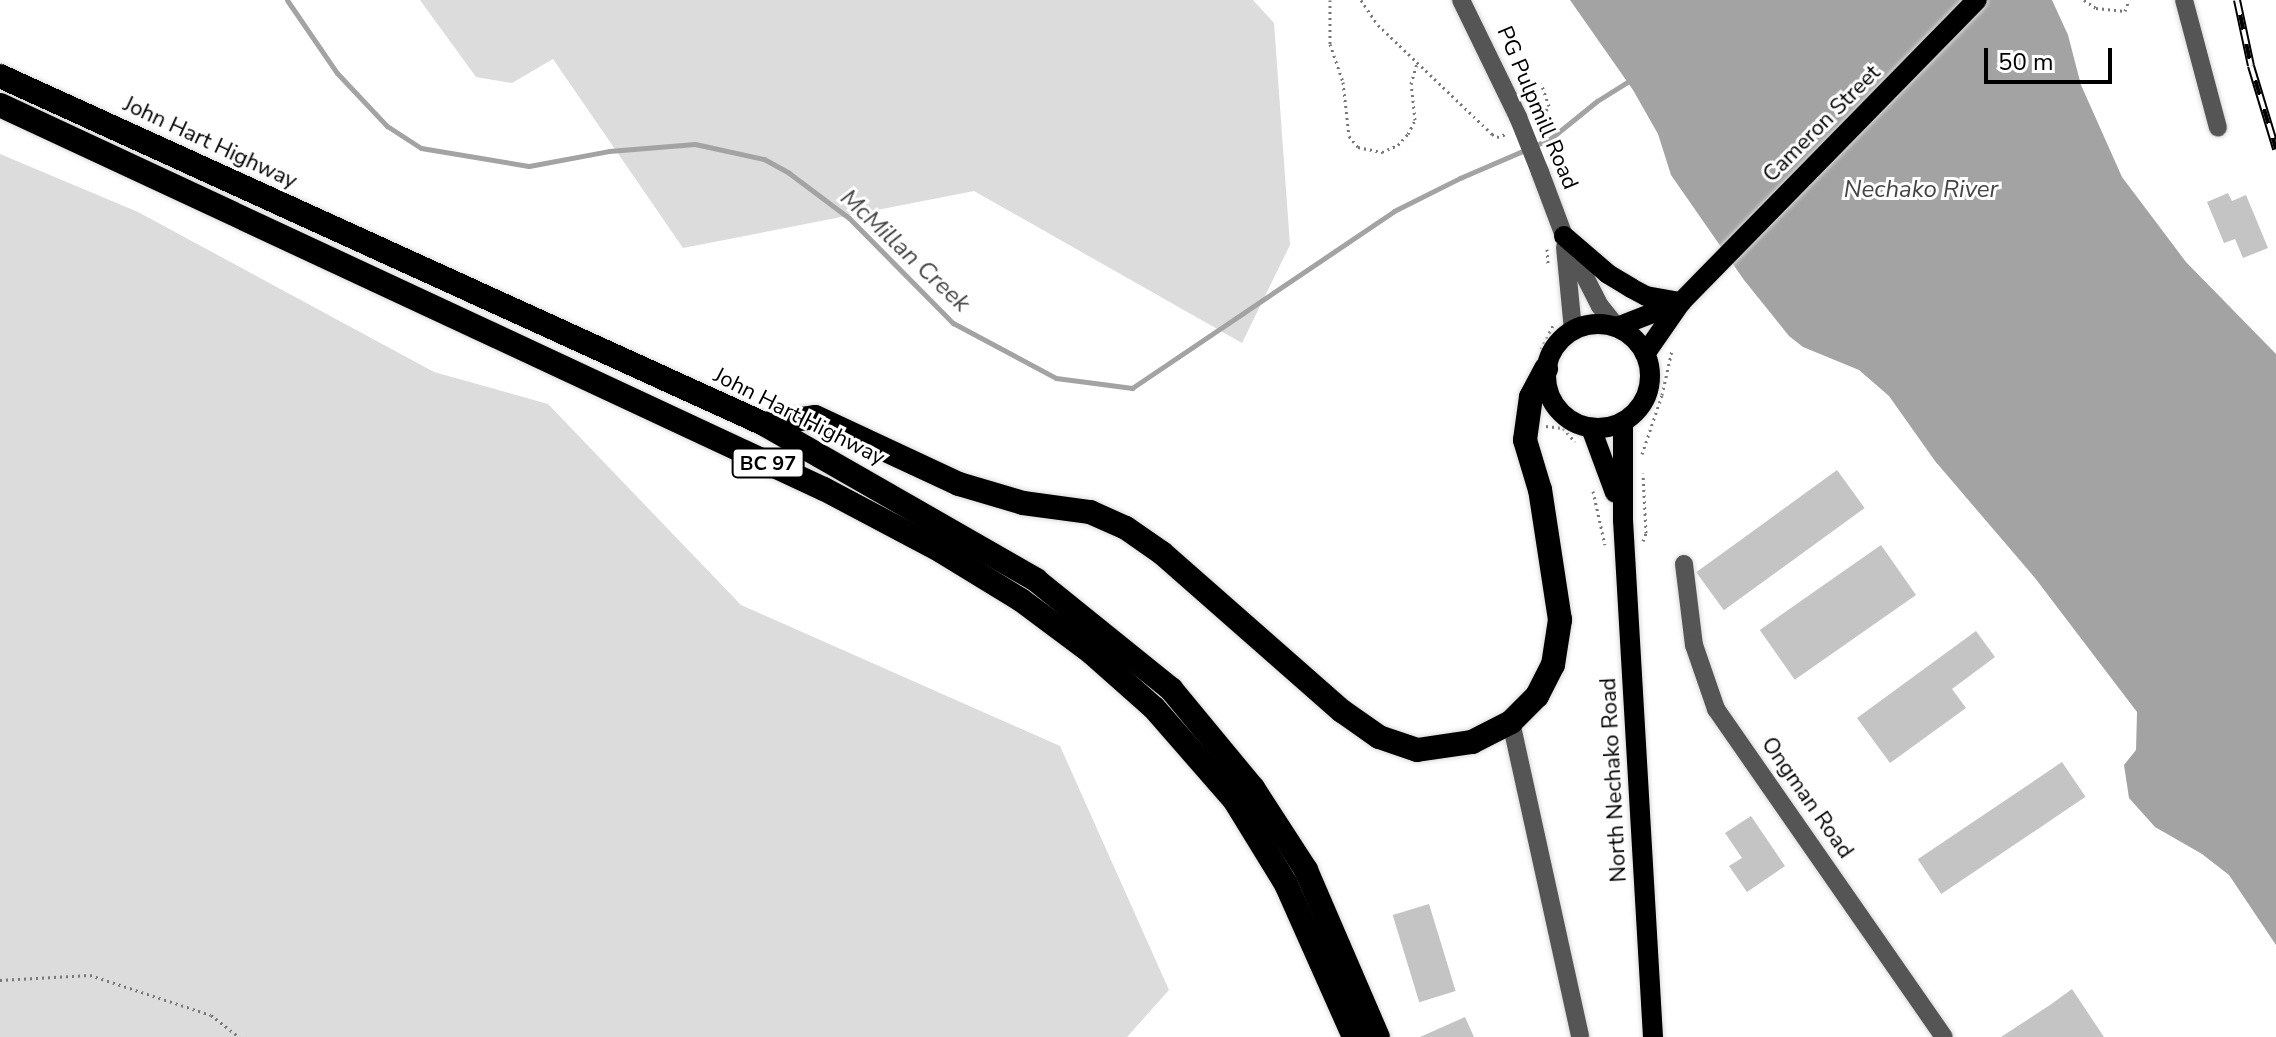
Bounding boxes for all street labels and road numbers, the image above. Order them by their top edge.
street label: PG Pulpmill Road [1491,22,1583,194]
street label: Cameron Street [1758,60,1886,188]
street label: John Hart Highway [119,91,301,195]
street label: John Hart Highway [709,362,889,472]
road number: BC 97 [730,447,806,479]
street label: North Nechako Road [1595,677,1633,883]
street label: Ongman Road [1755,732,1859,864]

